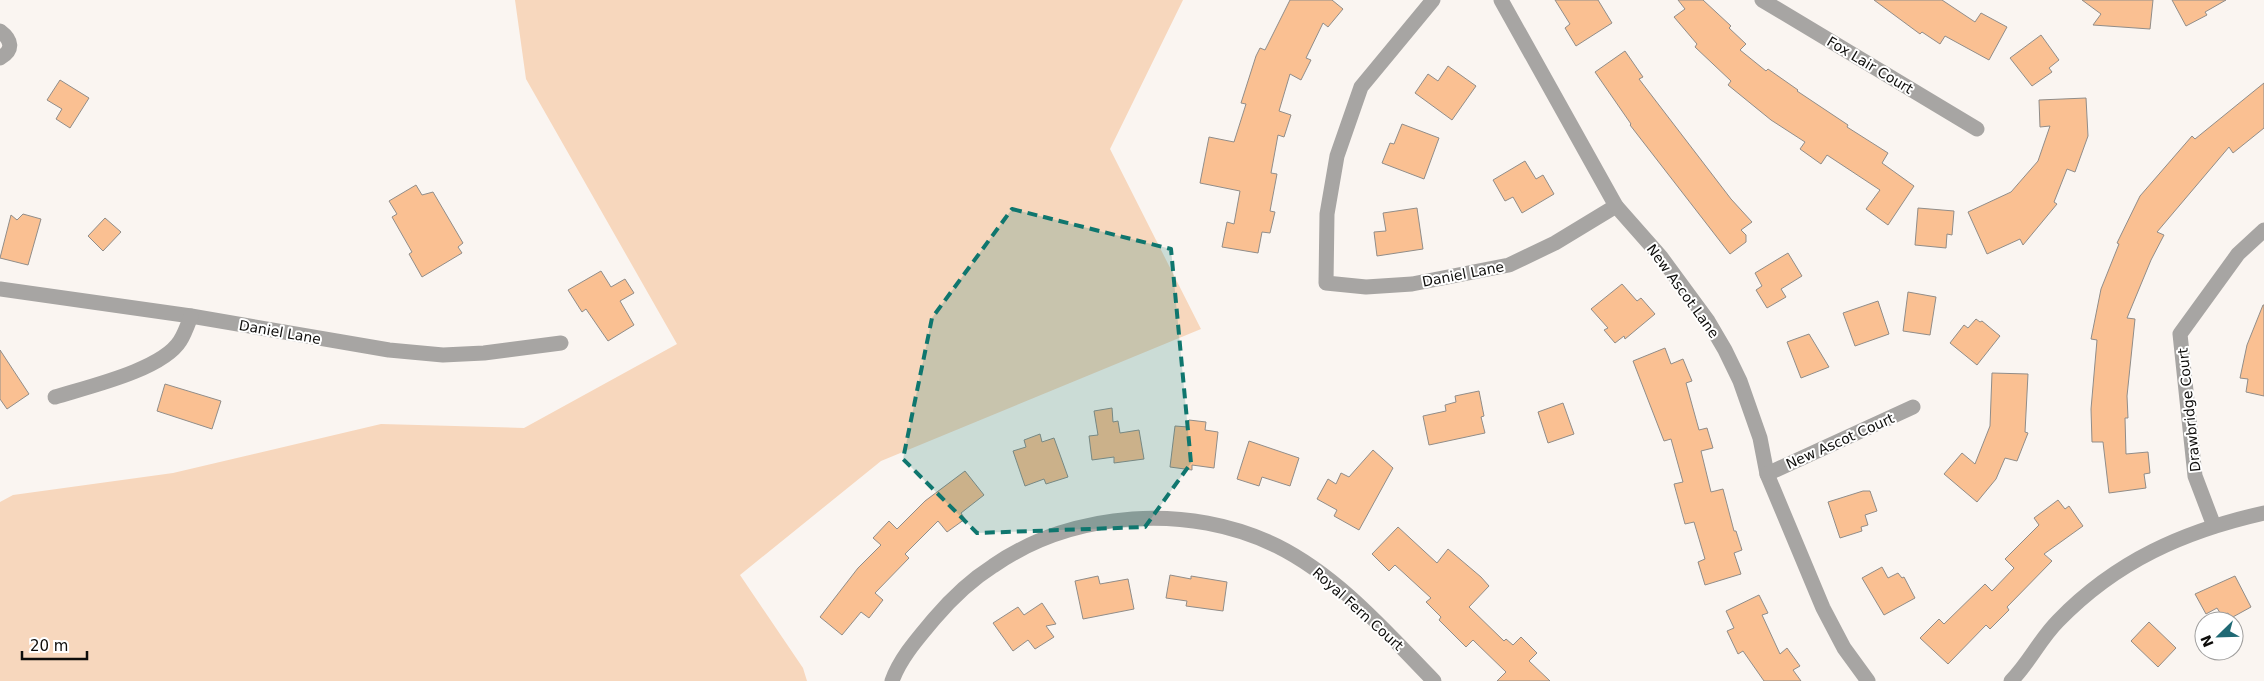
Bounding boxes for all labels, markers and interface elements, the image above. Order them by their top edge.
street label: Fox Lair Court [1824,33,1916,97]
street label: New Ascot Lane [1644,241,1722,341]
street label: Daniel Lane [1421,258,1505,290]
street label: Daniel Lane [238,317,322,347]
street label: Drawbridge Court [2174,347,2203,473]
street label: New Ascot Court [1784,410,1897,472]
street label: Royal Fern Court [1310,564,1407,654]
north arrow [2194,611,2244,661]
scale bar [22,628,88,660]
text: N [2197,633,2217,650]
text: 20 m [30,637,68,655]

